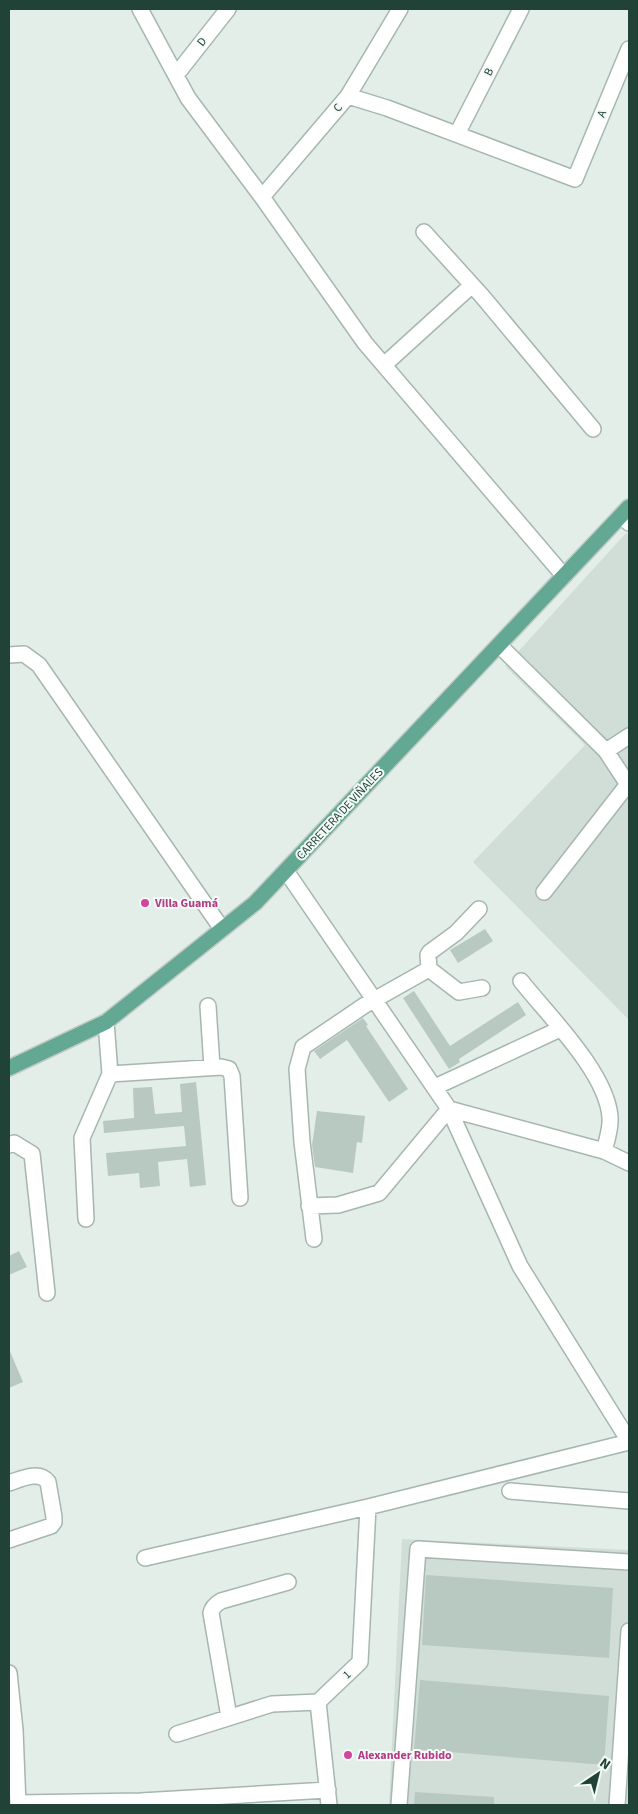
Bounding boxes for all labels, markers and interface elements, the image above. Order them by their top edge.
street label: D [193,34,211,50]
street label: B [480,65,498,79]
street label: C [329,100,347,116]
street label: A [593,107,611,120]
street label: CARRETERA DE VIÑALES [293,764,387,864]
place label: Villa Guamá [154,895,218,912]
marker: Villa Guamá [139,897,151,909]
street label: 1 [339,1667,355,1683]
place label: Alexander Rubido [357,1747,452,1764]
marker: Alexander Rubido [342,1749,354,1761]
north arrow [573,1749,623,1799]
text: N [595,1753,614,1775]

